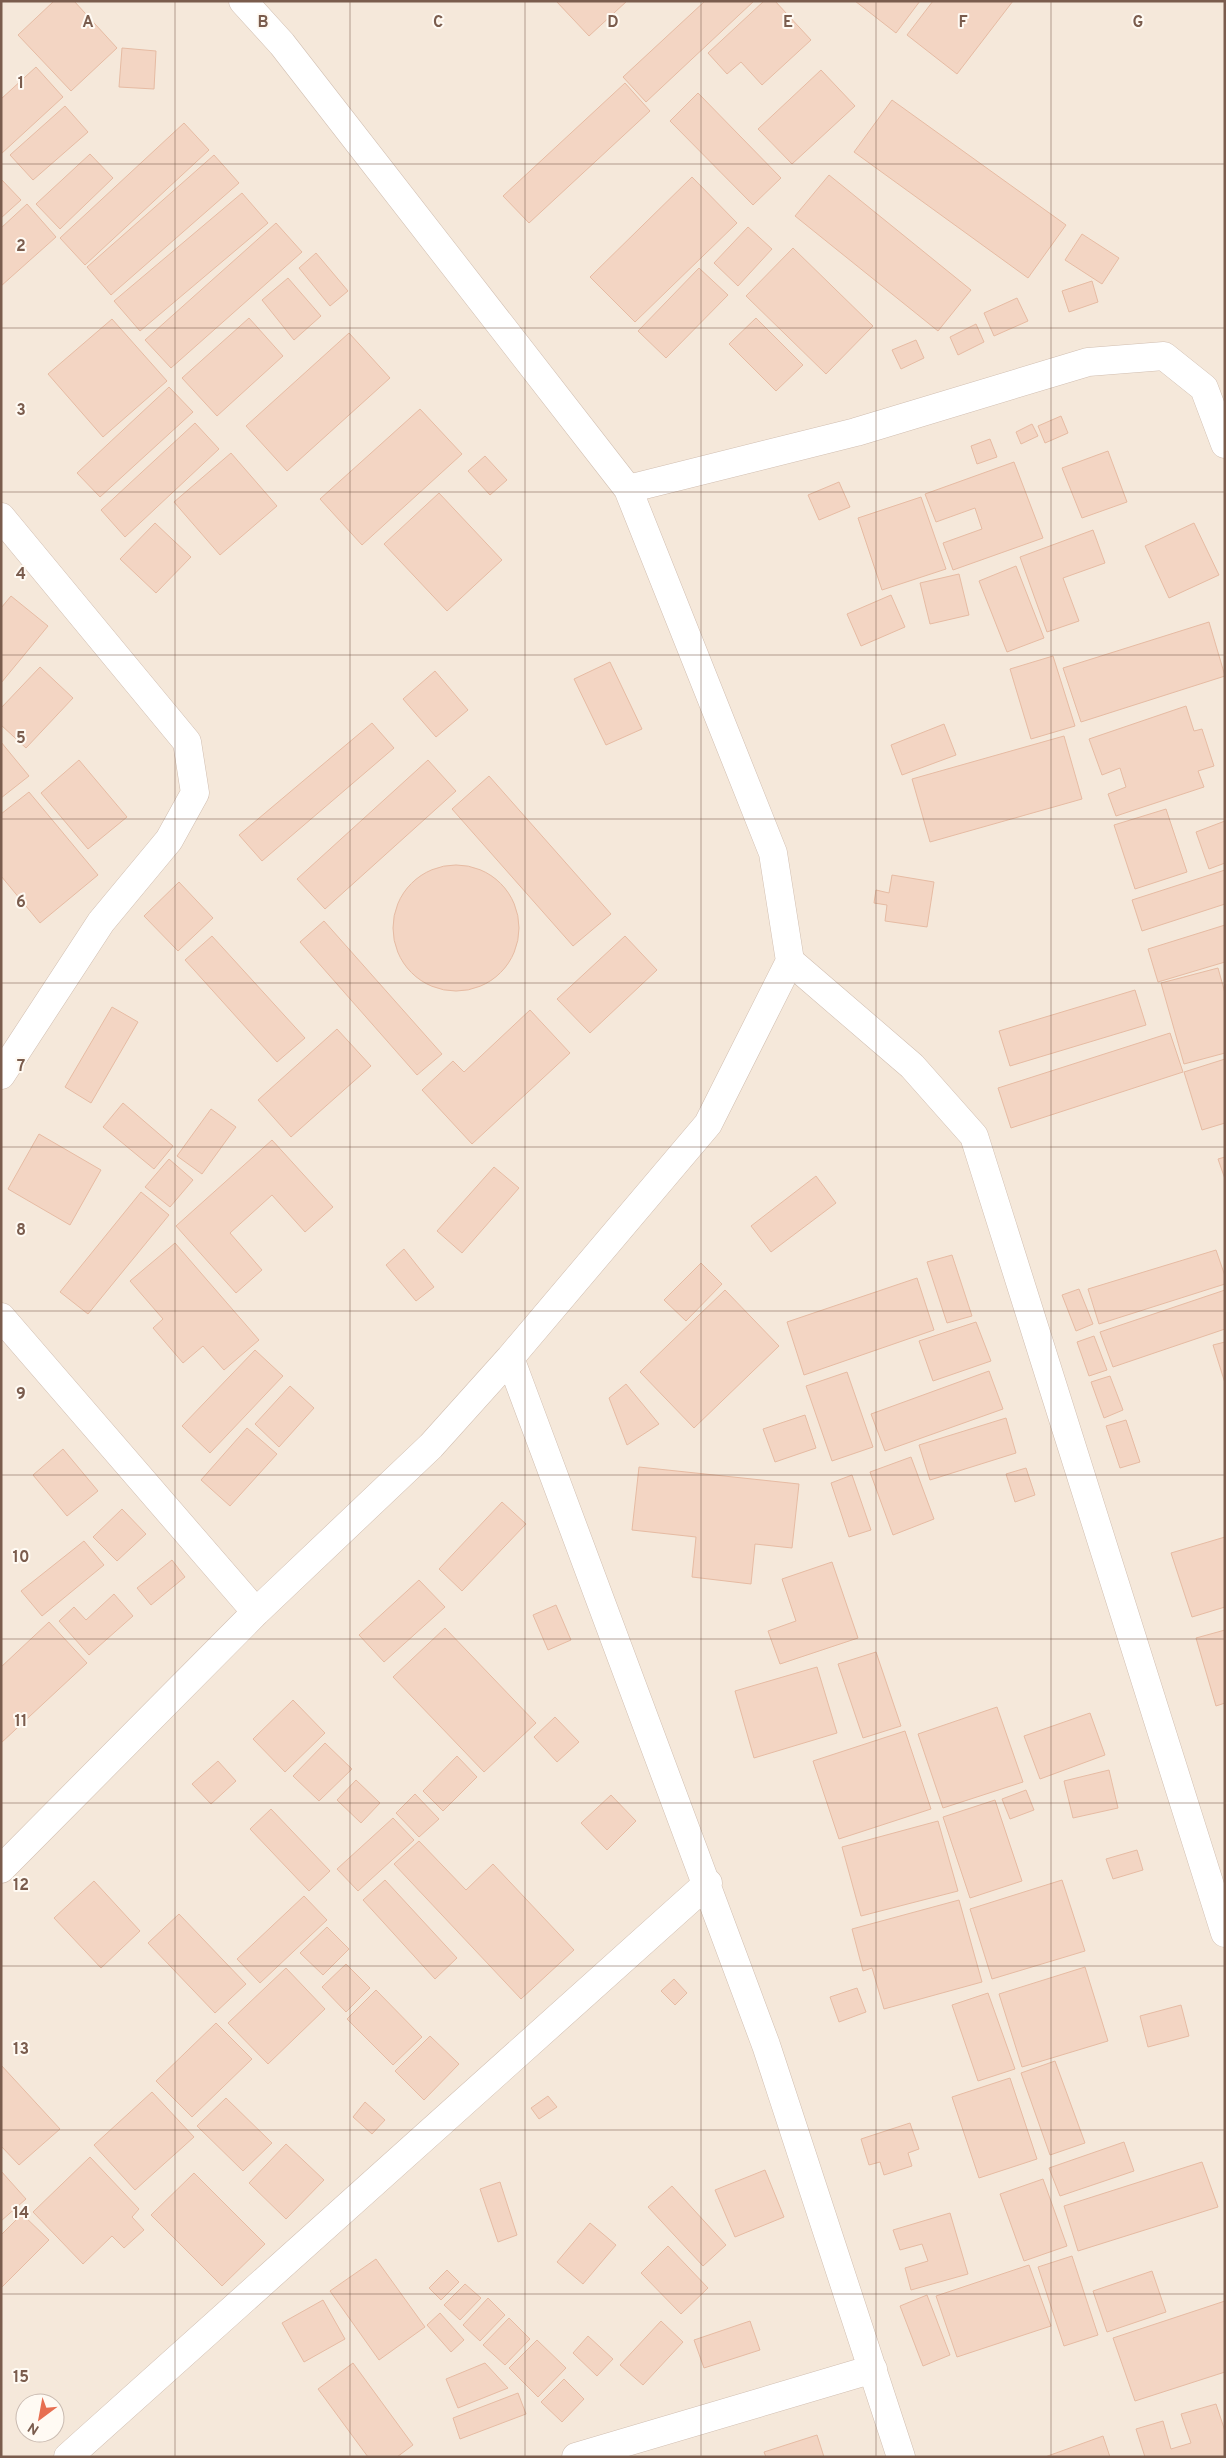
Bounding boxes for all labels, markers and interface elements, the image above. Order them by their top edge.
text: A [82,13,94,33]
text: B [257,13,269,33]
text: C [433,13,443,33]
text: D [607,13,619,33]
text: E [783,13,793,33]
text: F [958,13,968,33]
text: G [1133,13,1143,33]
text: 1 [18,74,24,94]
text: 2 [16,237,26,257]
text: 3 [16,401,26,421]
text: 4 [16,565,26,585]
text: 5 [16,729,26,749]
text: 6 [16,893,26,913]
text: 7 [17,1057,25,1077]
text: 8 [16,1221,26,1241]
text: 9 [16,1385,26,1405]
text: 10 [13,1548,29,1568]
text: 11 [15,1712,27,1732]
text: 12 [13,1876,29,1896]
text: 13 [13,2040,29,2060]
text: 14 [13,2204,29,2224]
text: 15 [13,2368,29,2388]
north arrow [15,2393,65,2443]
text: N [25,2418,43,2438]

